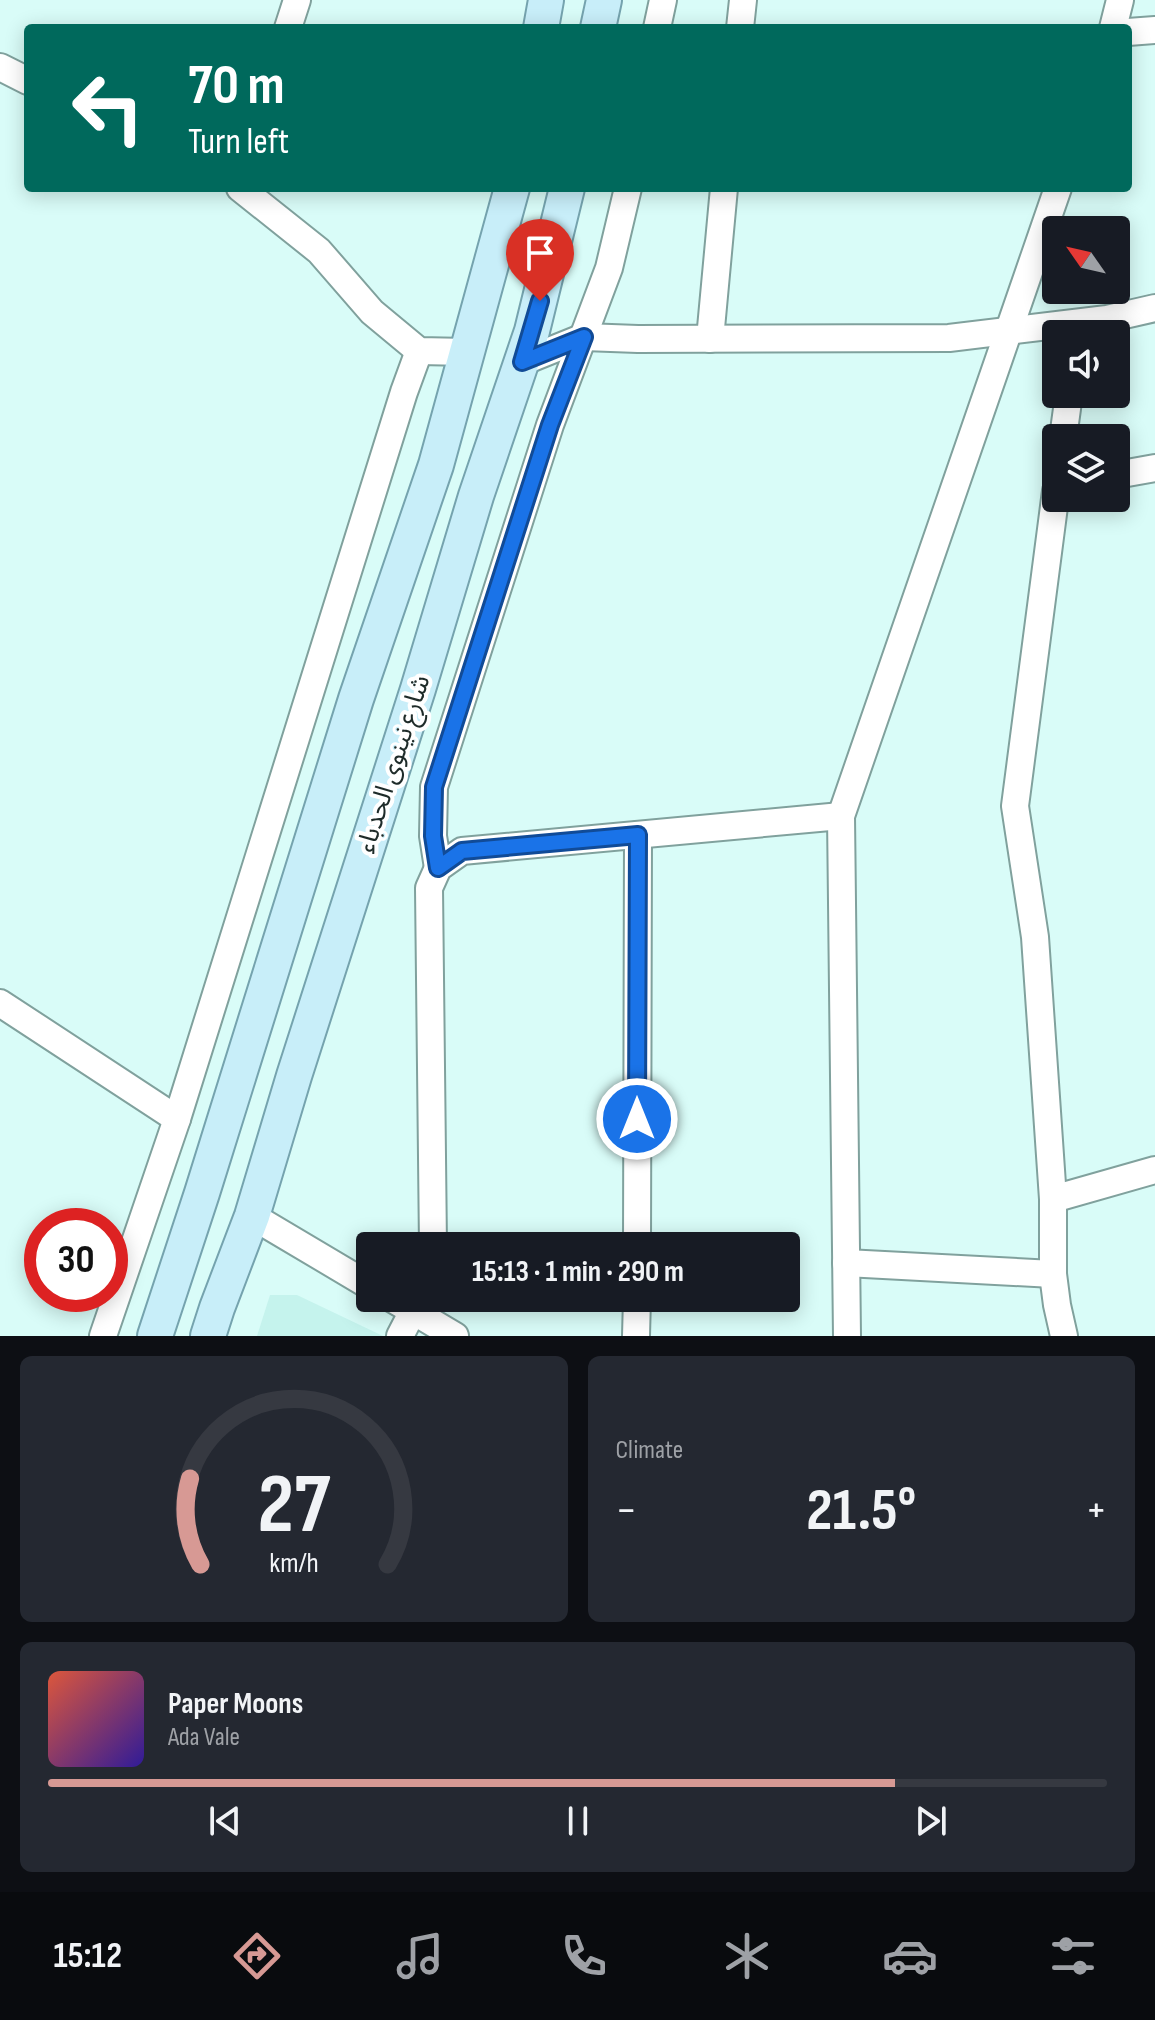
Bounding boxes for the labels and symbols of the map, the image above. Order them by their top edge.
north arrow [1042,216,1130,304]
pin [506,219,574,301]
street label: شارع نينوى الحدباء [351,671,439,857]
position arrow [595,1077,679,1161]
speed limit sign: 30 [24,1208,128,1312]

